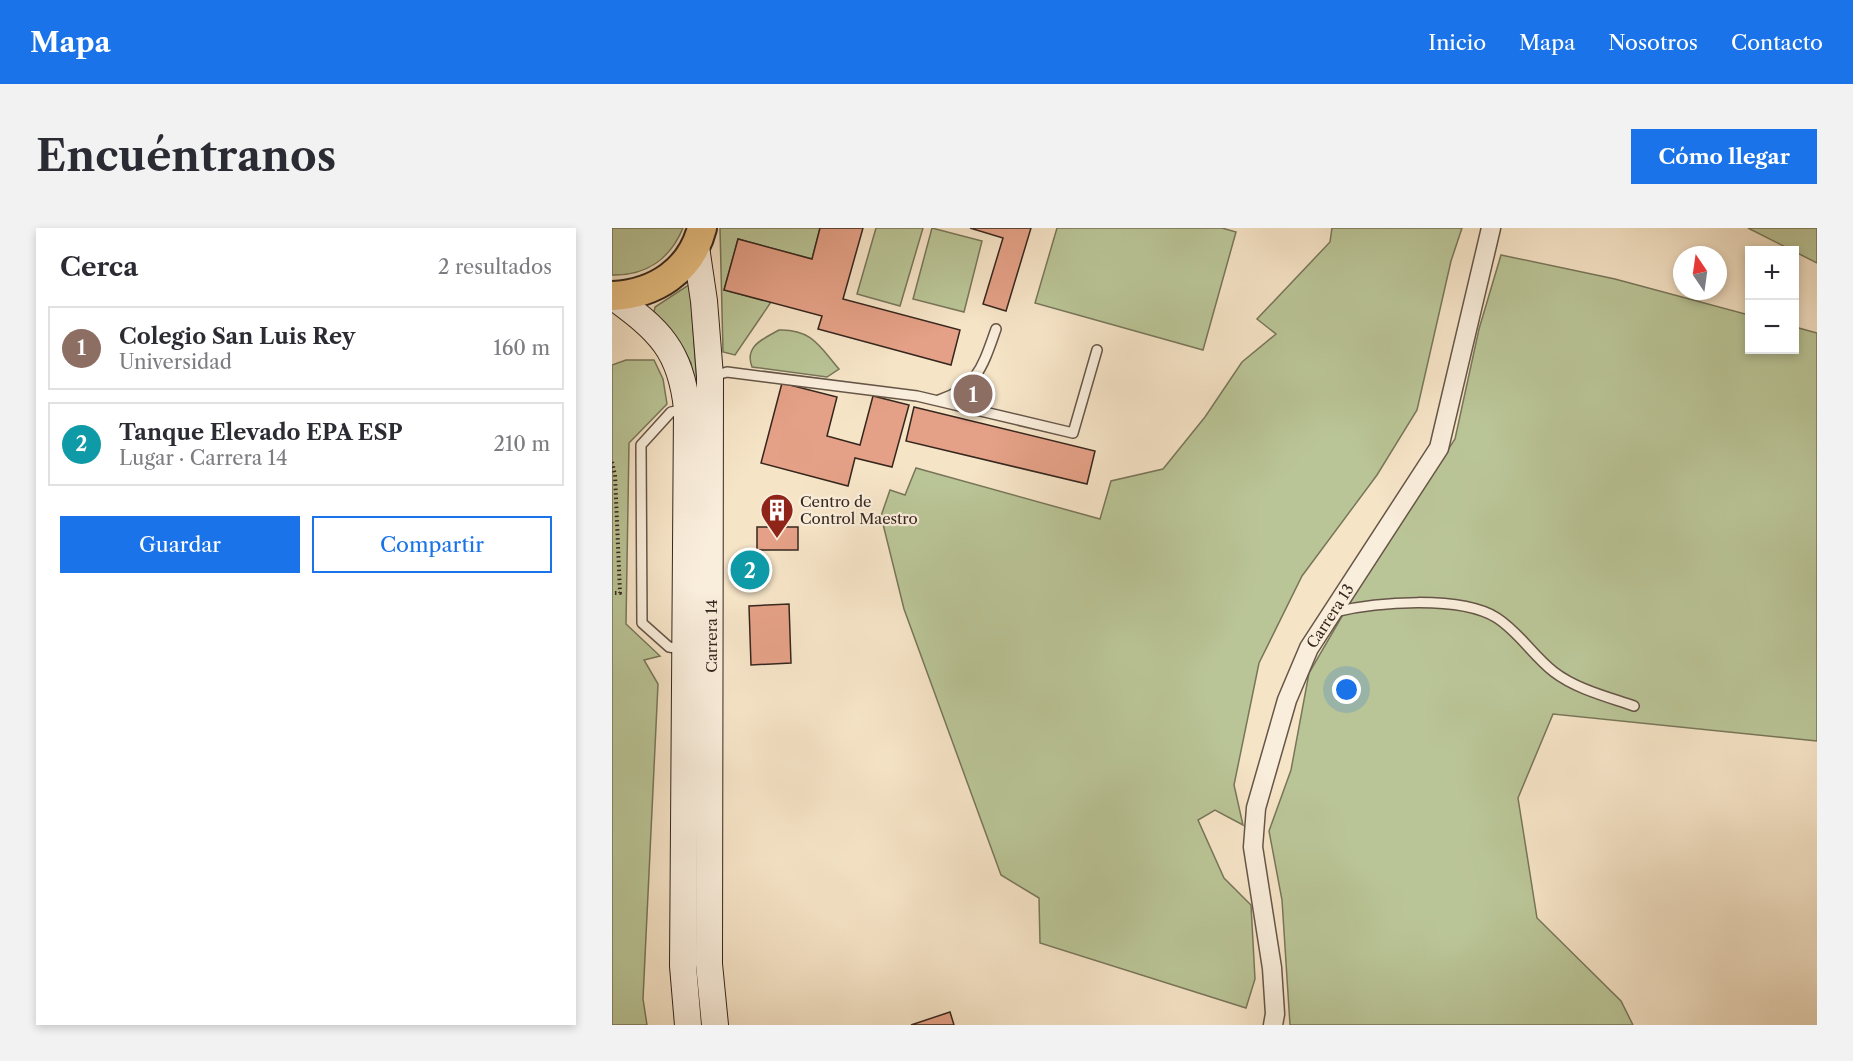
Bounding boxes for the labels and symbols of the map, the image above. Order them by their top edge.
north arrow [1673,246,1727,300]
pin: 1 [954,372,992,416]
building icon: Centro de Control Maestro [759,492,795,539]
place label: Centro de Control Maestro [800,492,918,528]
pin: 2 [730,548,770,592]
street label: Carrera 13 [1302,580,1358,652]
street label: Carrera 14 [702,599,721,673]
your location [1332,675,1361,704]

